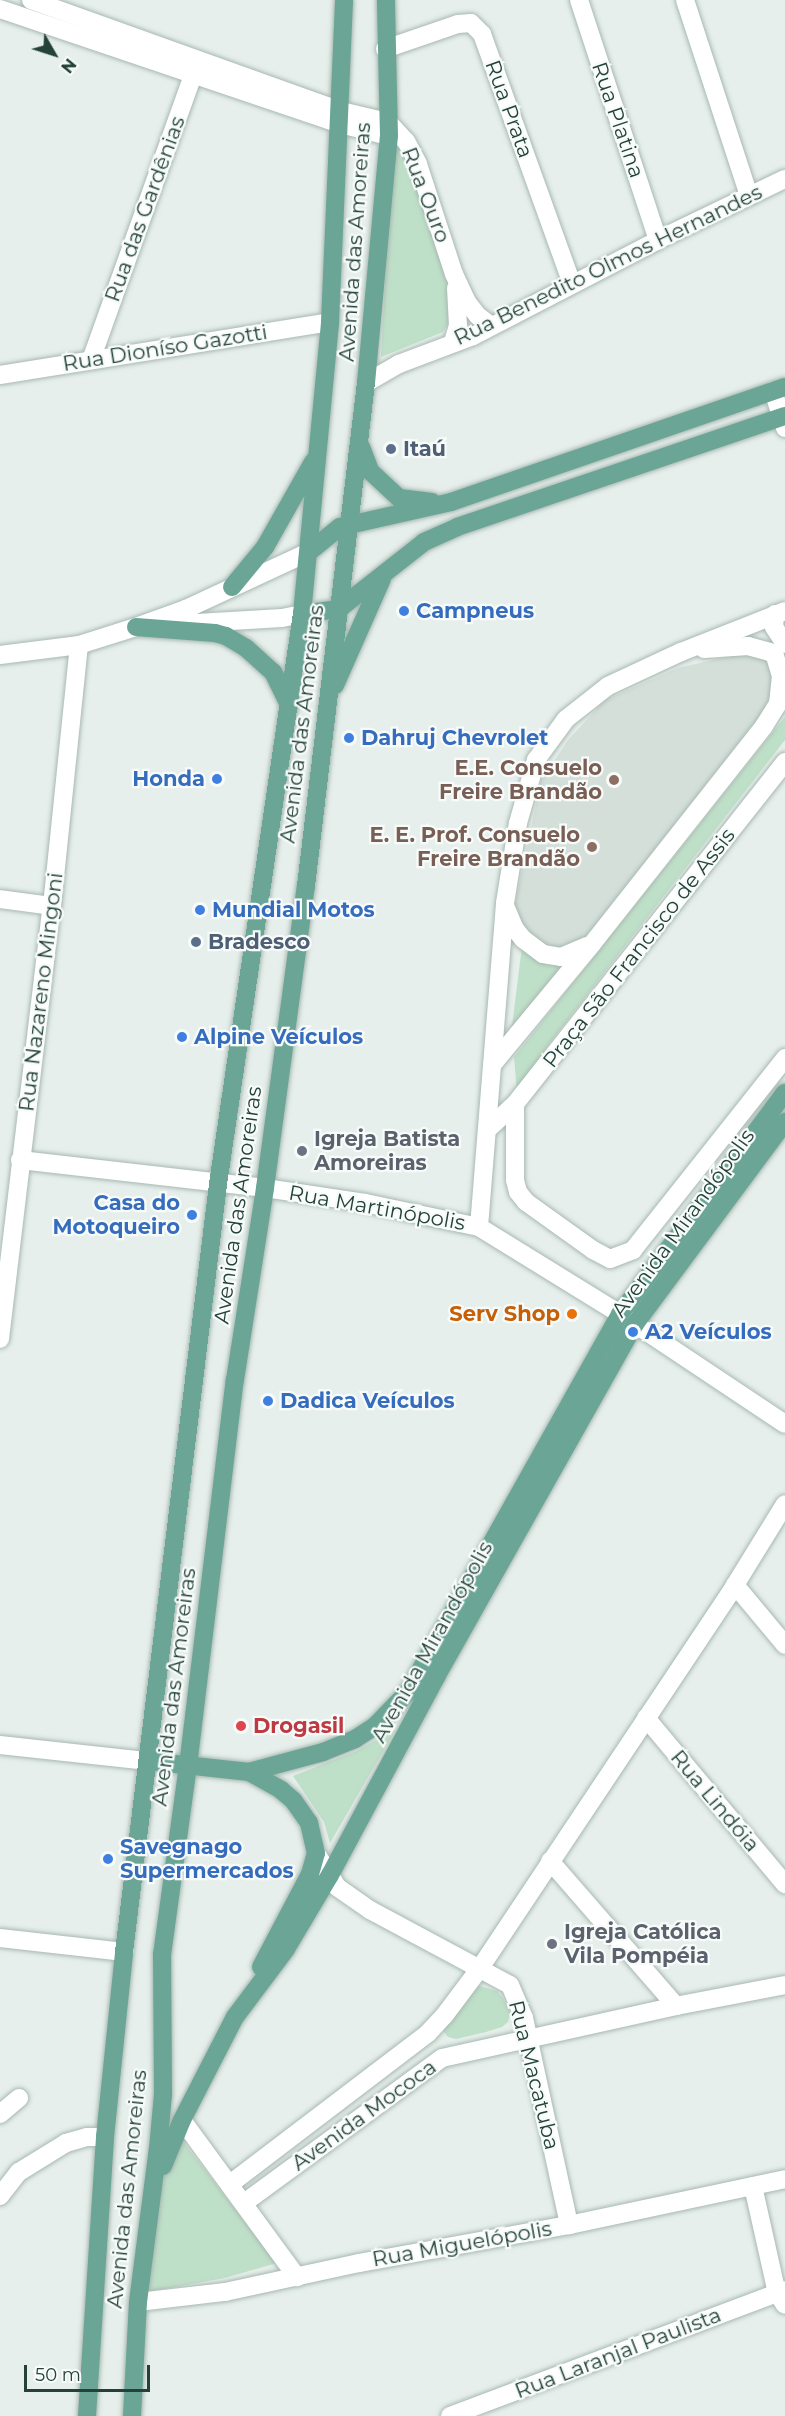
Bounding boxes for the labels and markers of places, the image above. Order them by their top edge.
place label: Itaú [403,436,446,462]
marker: Itaú [384,442,398,456]
place label: Campneus [416,598,534,624]
marker: Campneus [397,604,411,618]
place label: Dahruj Chevrolet [361,725,548,751]
marker: Dahruj Chevrolet [342,731,356,745]
place label: E.E. Consuelo Freire Brandão [439,755,602,805]
place label: Honda [132,766,205,792]
marker: Honda [210,772,224,786]
marker: E.E. Consuelo Freire Brandão [607,773,621,787]
place label: E. E. Prof. Consuelo Freire Brandão [369,822,580,872]
marker: E. E. Prof. Consuelo Freire Brandão [585,840,599,854]
place label: Mundial Motos [212,897,375,923]
marker: Mundial Motos [193,903,207,917]
place label: Bradesco [208,929,310,955]
marker: Bradesco [189,935,203,949]
place label: Alpine Veículos [194,1024,363,1050]
marker: Alpine Veículos [175,1030,189,1044]
place label: Igreja Batista Amoreiras [314,1126,460,1176]
marker: Igreja Batista Amoreiras [295,1144,309,1158]
place label: Casa do Motoqueiro [53,1190,180,1240]
marker: Casa do Motoqueiro [185,1208,199,1222]
place label: Serv Shop [449,1301,560,1327]
marker: Serv Shop [565,1307,579,1321]
place label: A2 Veículos [645,1319,772,1345]
marker: A2 Veículos [626,1325,640,1339]
place label: Dadica Veículos [280,1388,455,1414]
marker: Dadica Veículos [261,1394,275,1408]
place label: Drogasil [253,1713,344,1739]
marker: Drogasil [234,1719,248,1733]
place label: Savegnago Supermercados [120,1834,294,1884]
marker: Savegnago Supermercados [101,1852,115,1866]
place label: Igreja Católica Vila Pompéia [564,1919,722,1969]
marker: Igreja Católica Vila Pompéia [545,1937,559,1951]

